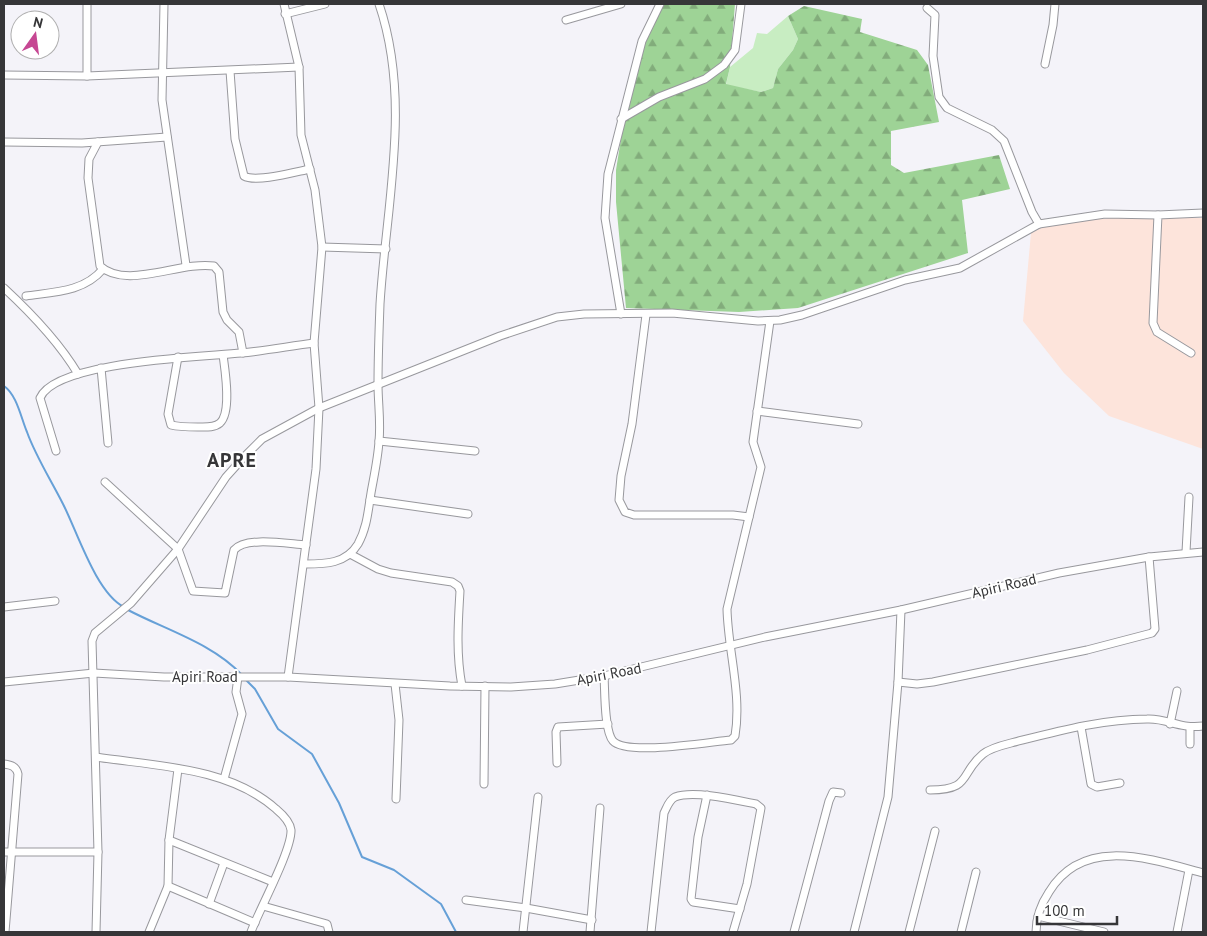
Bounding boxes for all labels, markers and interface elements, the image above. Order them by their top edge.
north arrow [10,10,60,60]
text: N [32,13,45,32]
district label: APRE [207,447,257,473]
street label: Apiri Road [970,569,1038,602]
street label: Apiri Road [575,658,643,689]
street label: Apiri Road [172,667,238,686]
scale bar [1037,894,1117,926]
text: 100 m [1044,901,1085,920]

